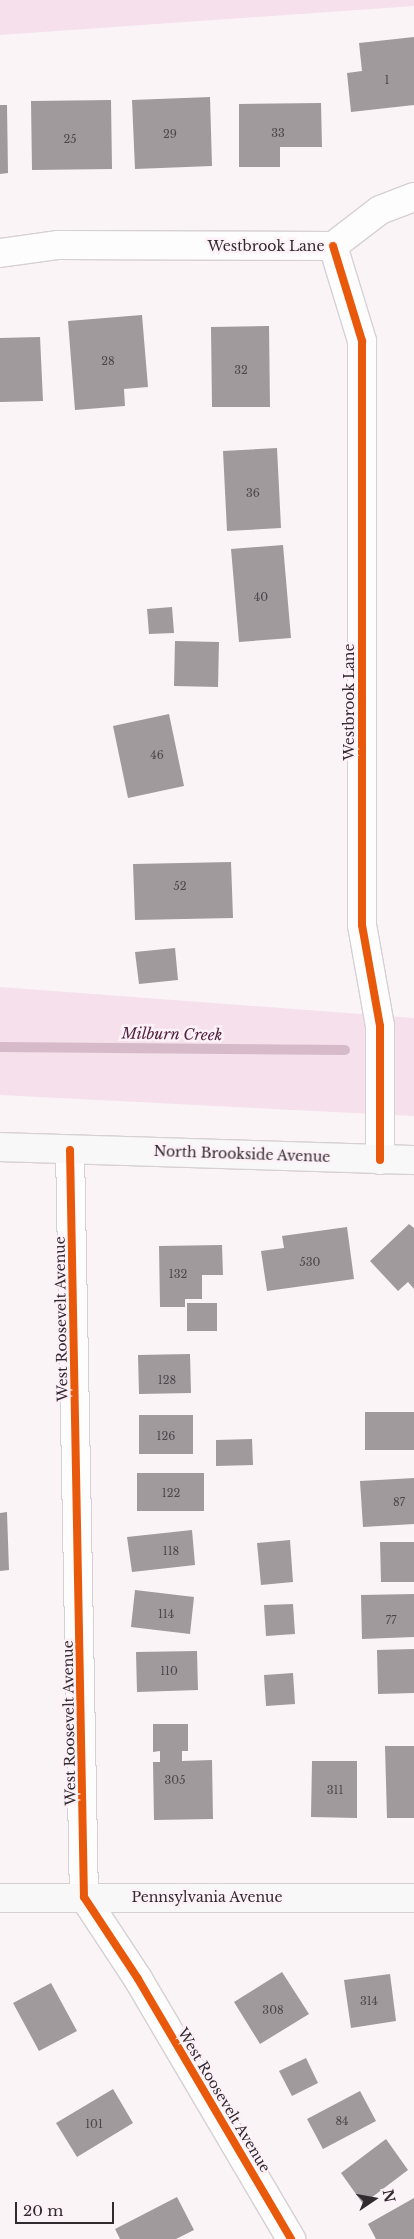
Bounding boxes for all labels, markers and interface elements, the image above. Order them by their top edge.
house number: 1 [385,73,389,87]
house number: 33 [271,126,285,140]
house number: 29 [163,127,177,141]
house number: 25 [63,132,77,146]
street label: Westbrook Lane [207,238,325,254]
house number: 28 [101,354,115,368]
house number: 32 [234,363,248,377]
house number: 36 [246,486,260,500]
house number: 40 [254,590,268,604]
street label: Westbrook Lane [341,643,357,761]
house number: 46 [150,748,164,762]
house number: 52 [173,879,187,893]
water label: Milburn Creek [121,1024,223,1044]
street label: North Brookside Avenue [153,1143,331,1165]
street label: West Roosevelt Avenue [51,1236,71,1402]
house number: 530 [300,1255,320,1269]
house number: 132 [169,1267,187,1281]
house number: 128 [158,1373,176,1387]
house number: 126 [157,1429,175,1443]
house number: 122 [162,1486,180,1500]
house number: 87 [393,1495,405,1509]
house number: 118 [163,1544,179,1558]
house number: 114 [158,1607,174,1621]
house number: 77 [385,1613,397,1627]
street label: West Roosevelt Avenue [59,1640,79,1806]
house number: 110 [160,1664,178,1678]
house number: 305 [165,1773,185,1787]
house number: 311 [327,1783,343,1797]
street label: Pennsylvania Avenue [131,1889,283,1905]
house number: 314 [360,1994,378,2008]
house number: 308 [262,2003,284,2017]
street label: West Roosevelt Avenue [174,2025,274,2175]
house number: 84 [335,2114,349,2128]
house number: 101 [85,2117,103,2131]
north arrow [349,2174,399,2224]
text: N [378,2188,399,2204]
scale bar [18,2192,116,2224]
text: 20 m [23,2201,63,2220]

